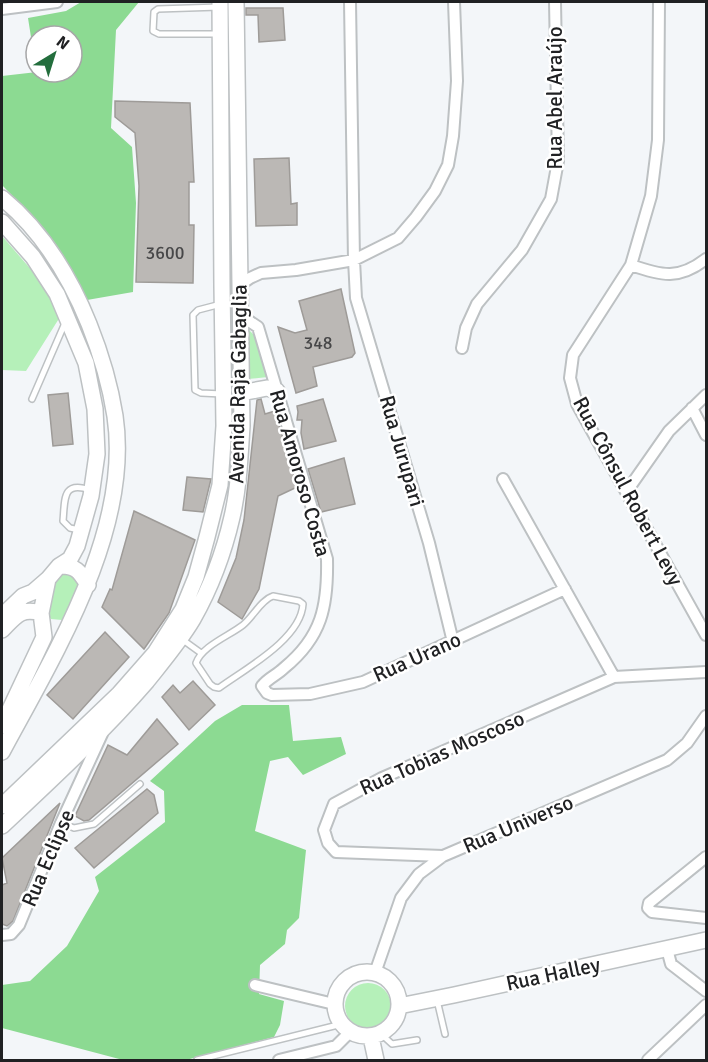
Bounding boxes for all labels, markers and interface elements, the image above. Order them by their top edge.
north arrow [24,24,84,84]
street label: Rua Abel Araújo [542,26,568,170]
text: N [52,32,73,54]
house number: 3600 [146,242,184,264]
street label: Avenida Raja Gabaglia [223,284,253,484]
house number: 348 [303,332,333,354]
street label: Rua Amoroso Costa [264,386,336,560]
street label: Rua Jurupari [374,392,430,510]
street label: Rua Cônsul Robert Levy [567,392,689,590]
street label: Rua Urano [369,626,465,688]
street label: Rua Tobias Moscoso [356,705,528,801]
street label: Rua Universo [459,789,577,859]
street label: Rua Eclipse [16,805,80,911]
street label: Rua Halley [503,951,603,997]

